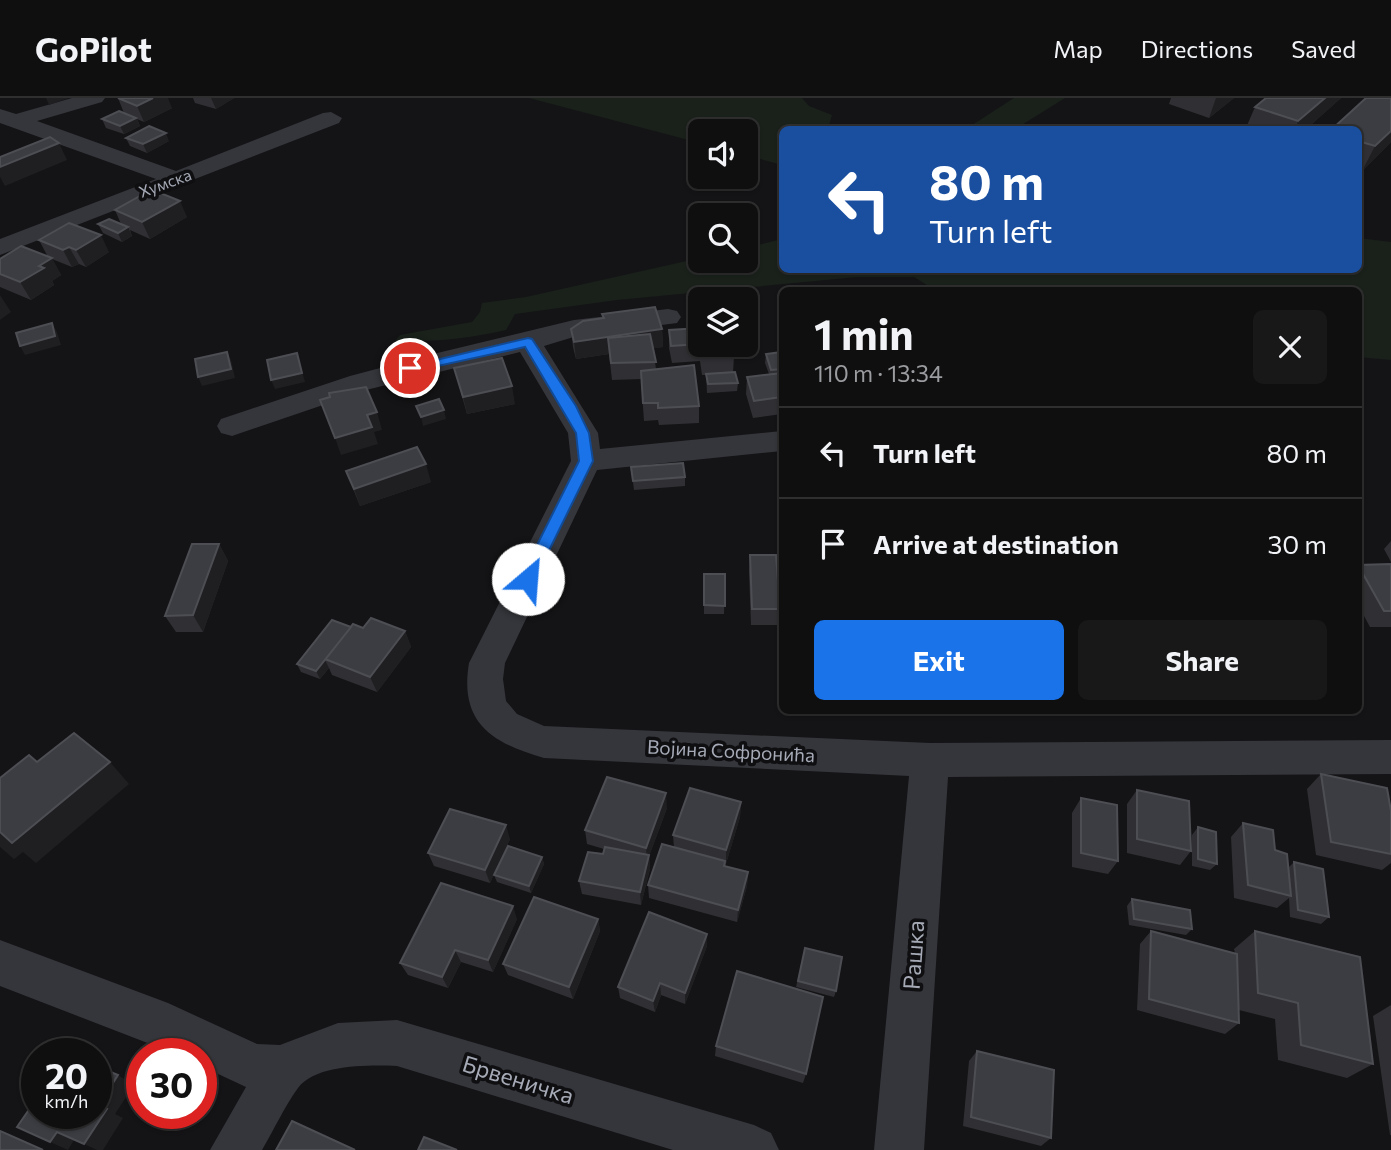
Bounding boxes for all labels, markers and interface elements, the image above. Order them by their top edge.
text: GoPilot [35,28,152,69]
text: Map [1053,34,1103,63]
text: Directions [1141,34,1253,63]
text: Saved [1291,34,1356,63]
map controls [688,119,758,357]
button: sound [688,119,758,189]
text: 80 m [929,150,1044,210]
icon: left [814,154,905,245]
street label: Хумска [136,164,194,201]
button: search [688,203,758,273]
text: Turn left [929,210,1053,250]
button: layers [688,287,758,357]
text: 1 min [814,307,914,359]
button: close [1253,310,1327,384]
pin [380,338,440,398]
icon: arrive [391,349,429,387]
text: 110 m · 13:34 [814,359,943,387]
icon: left [814,434,852,472]
text: Turn left [873,437,976,468]
text: 80 m [1267,437,1327,468]
icon: arrive [814,525,852,563]
text: Arrive at destination [873,528,1119,559]
text: 30 m [1268,528,1327,559]
position arrow [491,542,565,616]
button: Exit [814,620,1064,700]
button: Share [1078,620,1327,700]
street label: Војина Софронића [647,735,815,766]
street label: Рашка [897,919,929,991]
speed limit sign: 30 [126,1038,217,1129]
street label: Брвеничка [459,1049,577,1109]
text: 20 [45,1053,88,1096]
text: km/h [45,1090,88,1112]

